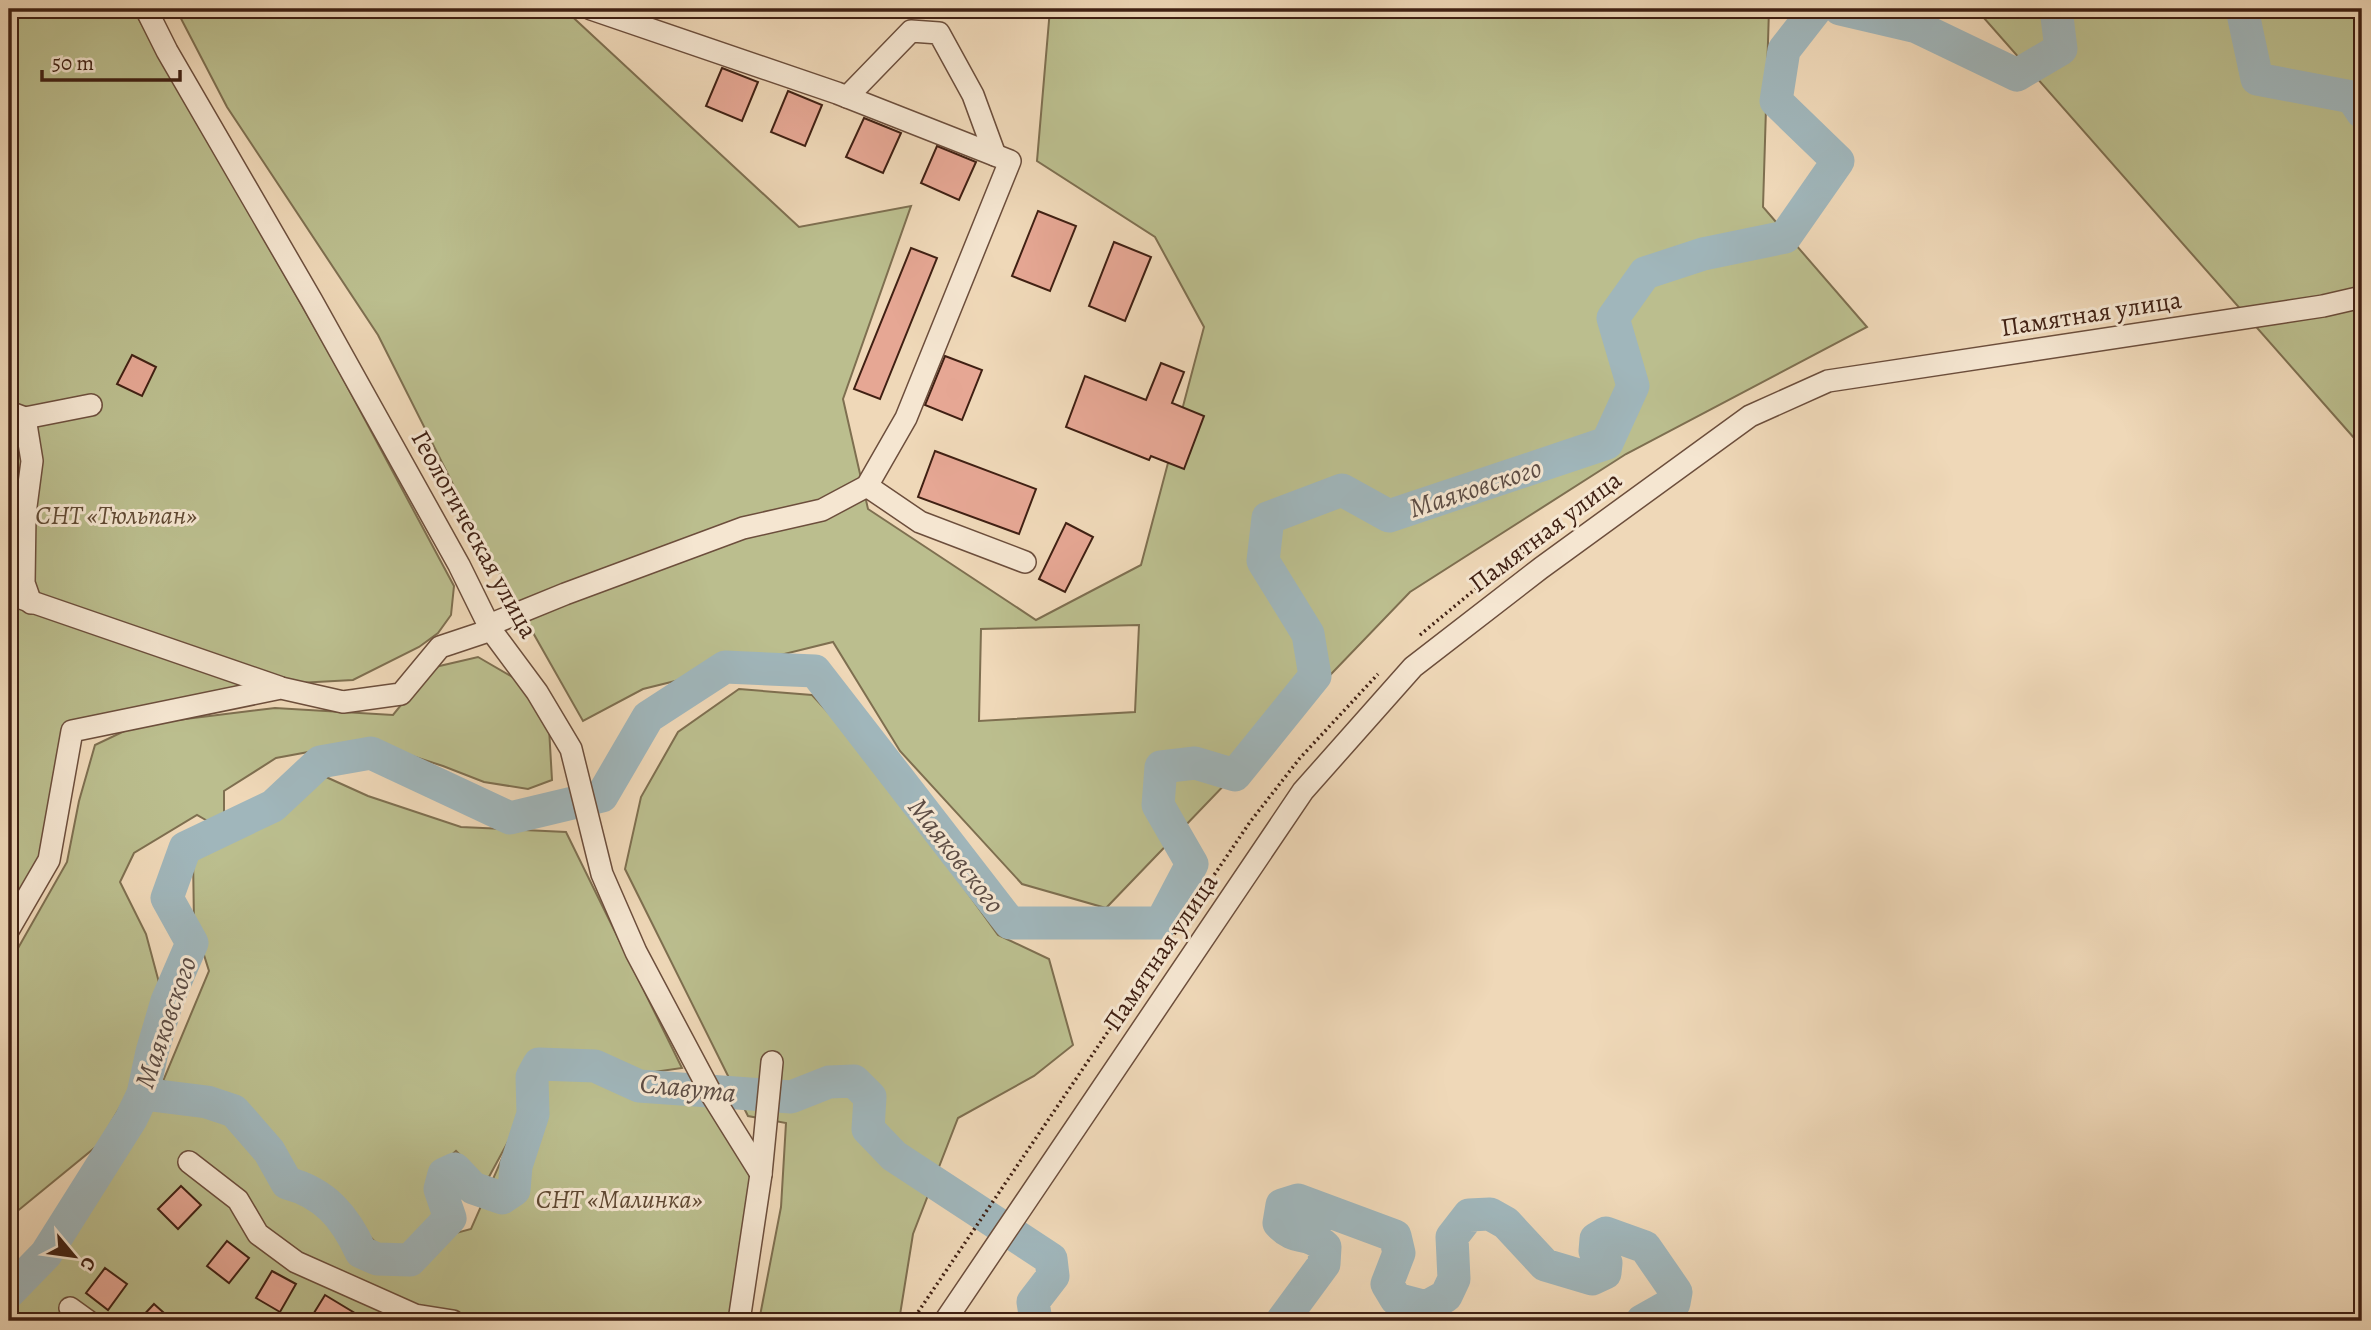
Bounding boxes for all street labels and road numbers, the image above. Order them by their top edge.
street label: Памятная улица [1998,282,2184,345]
street label: Геологическая улица [403,424,546,645]
street label: Памятная улица [1462,462,1629,600]
street label: Памятная улица [1095,867,1226,1038]

